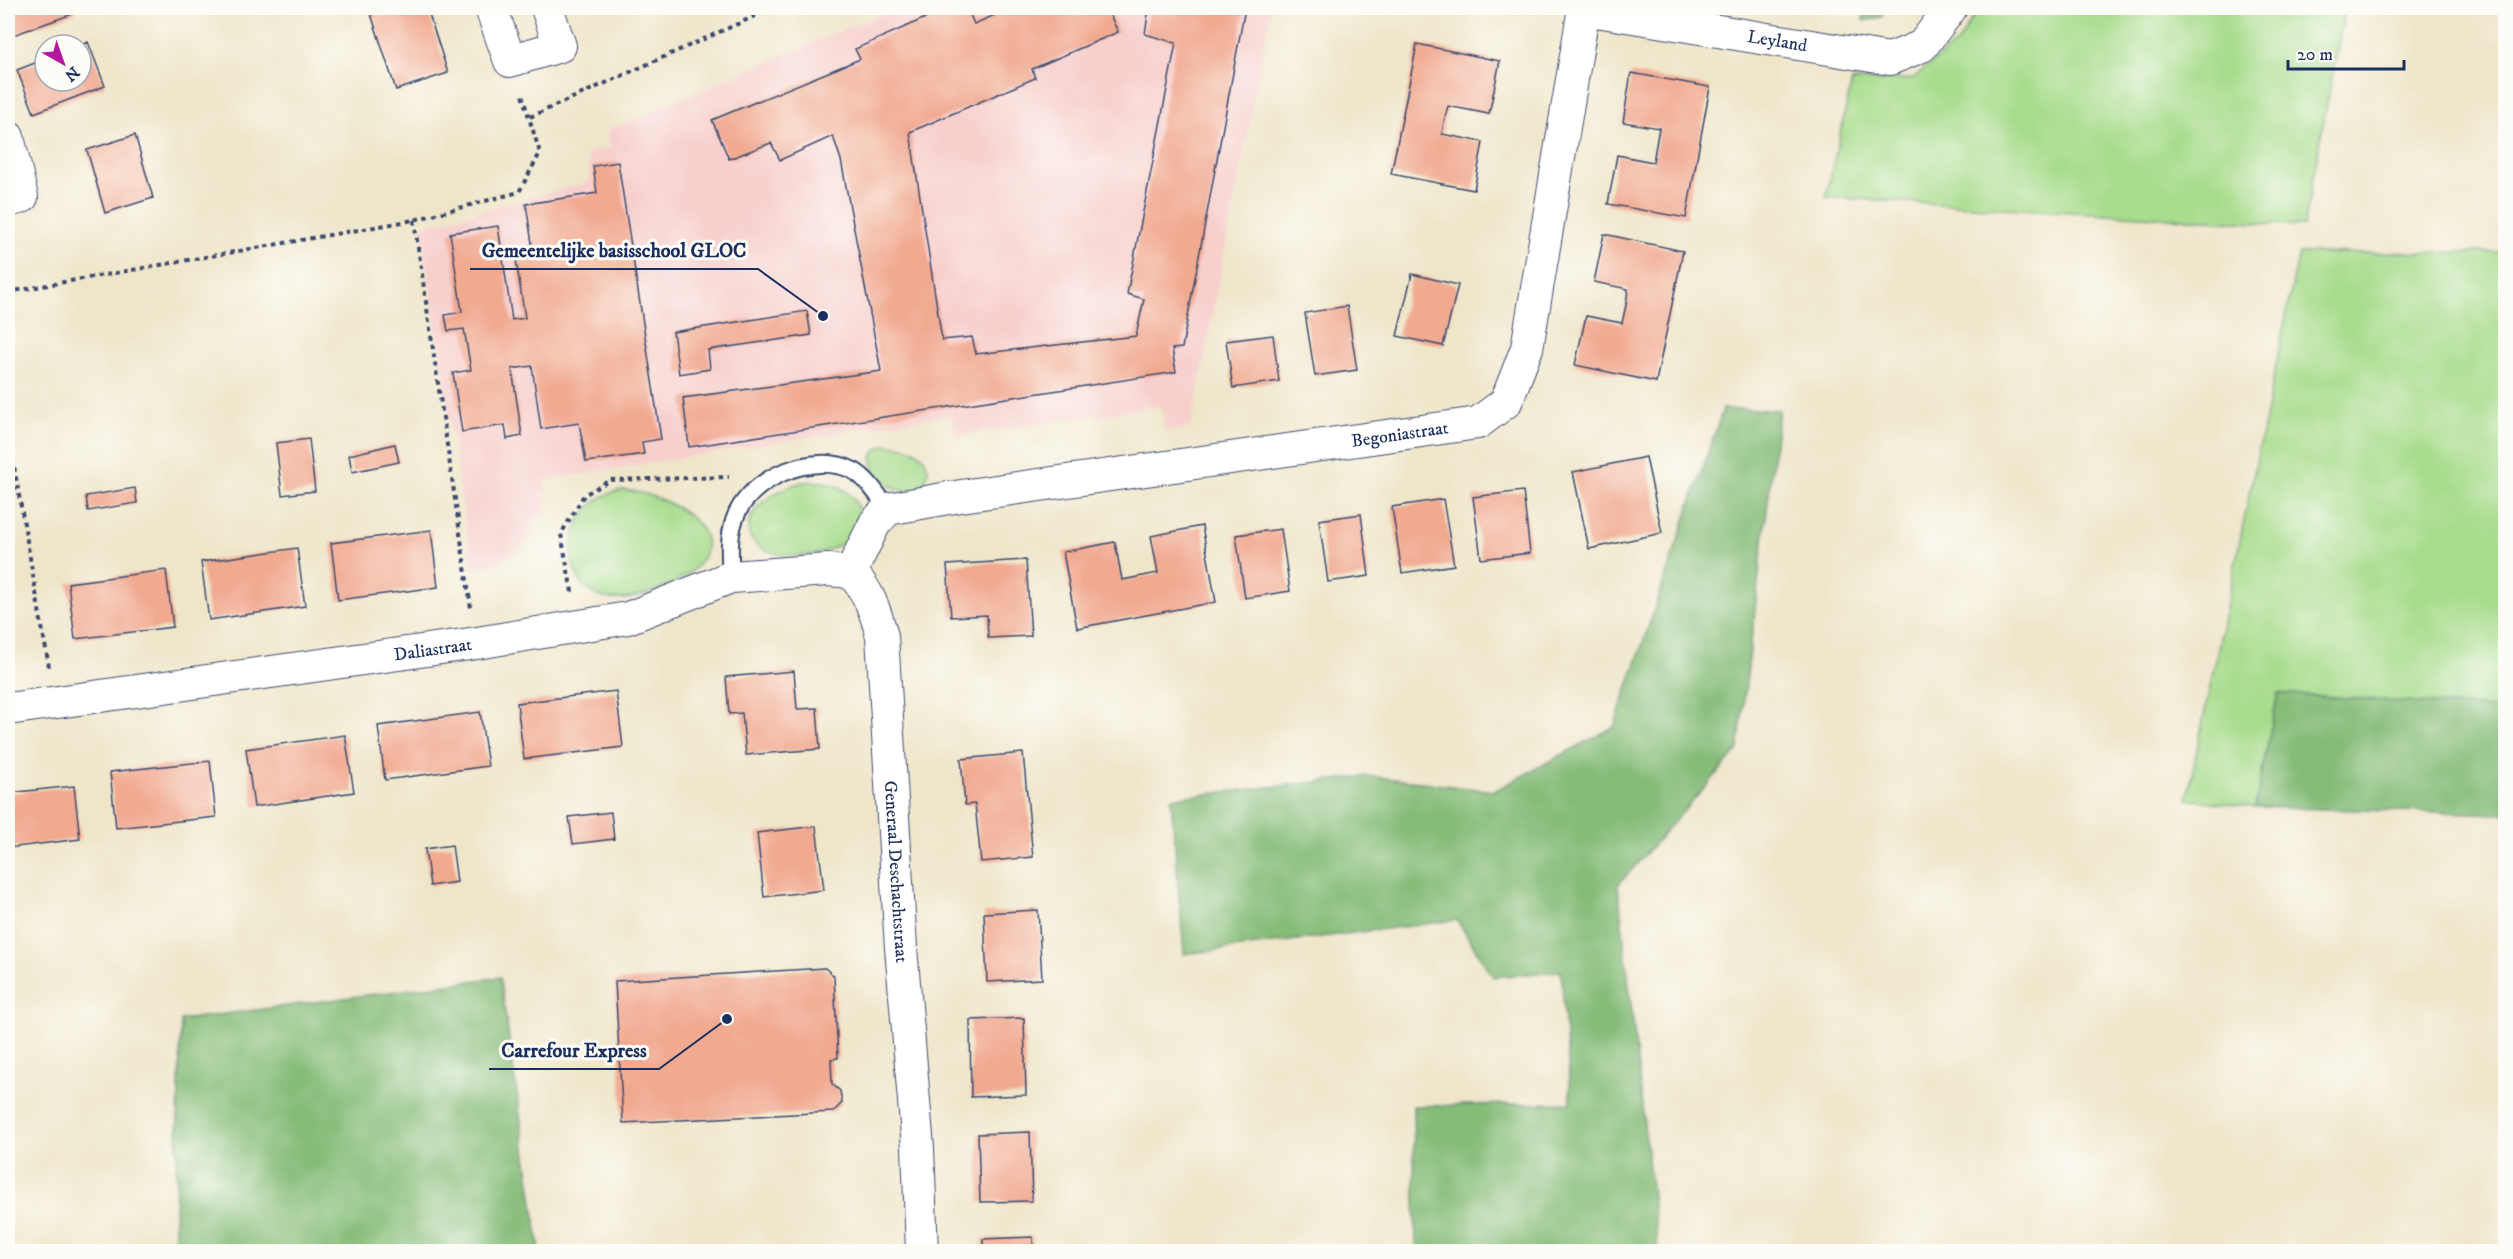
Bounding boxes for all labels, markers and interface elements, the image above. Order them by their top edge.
street label: Leyland [1746,26,1809,57]
north arrow [33,33,93,93]
scale bar [2288,33,2404,71]
text: 20 m [2297,44,2333,66]
text: N [61,62,83,86]
callout: Gemeentelijke basisschool GLOC [470,231,758,269]
text: Gemeentelijke basisschool GLOC [482,239,746,264]
street label: Begoniastraat [1350,417,1450,453]
street label: Daliastraat [393,634,474,667]
street label: Generaal Deschachtstraat [879,780,912,964]
callout: Carrefour Express [489,1031,659,1069]
text: Carrefour Express [501,1039,647,1064]

